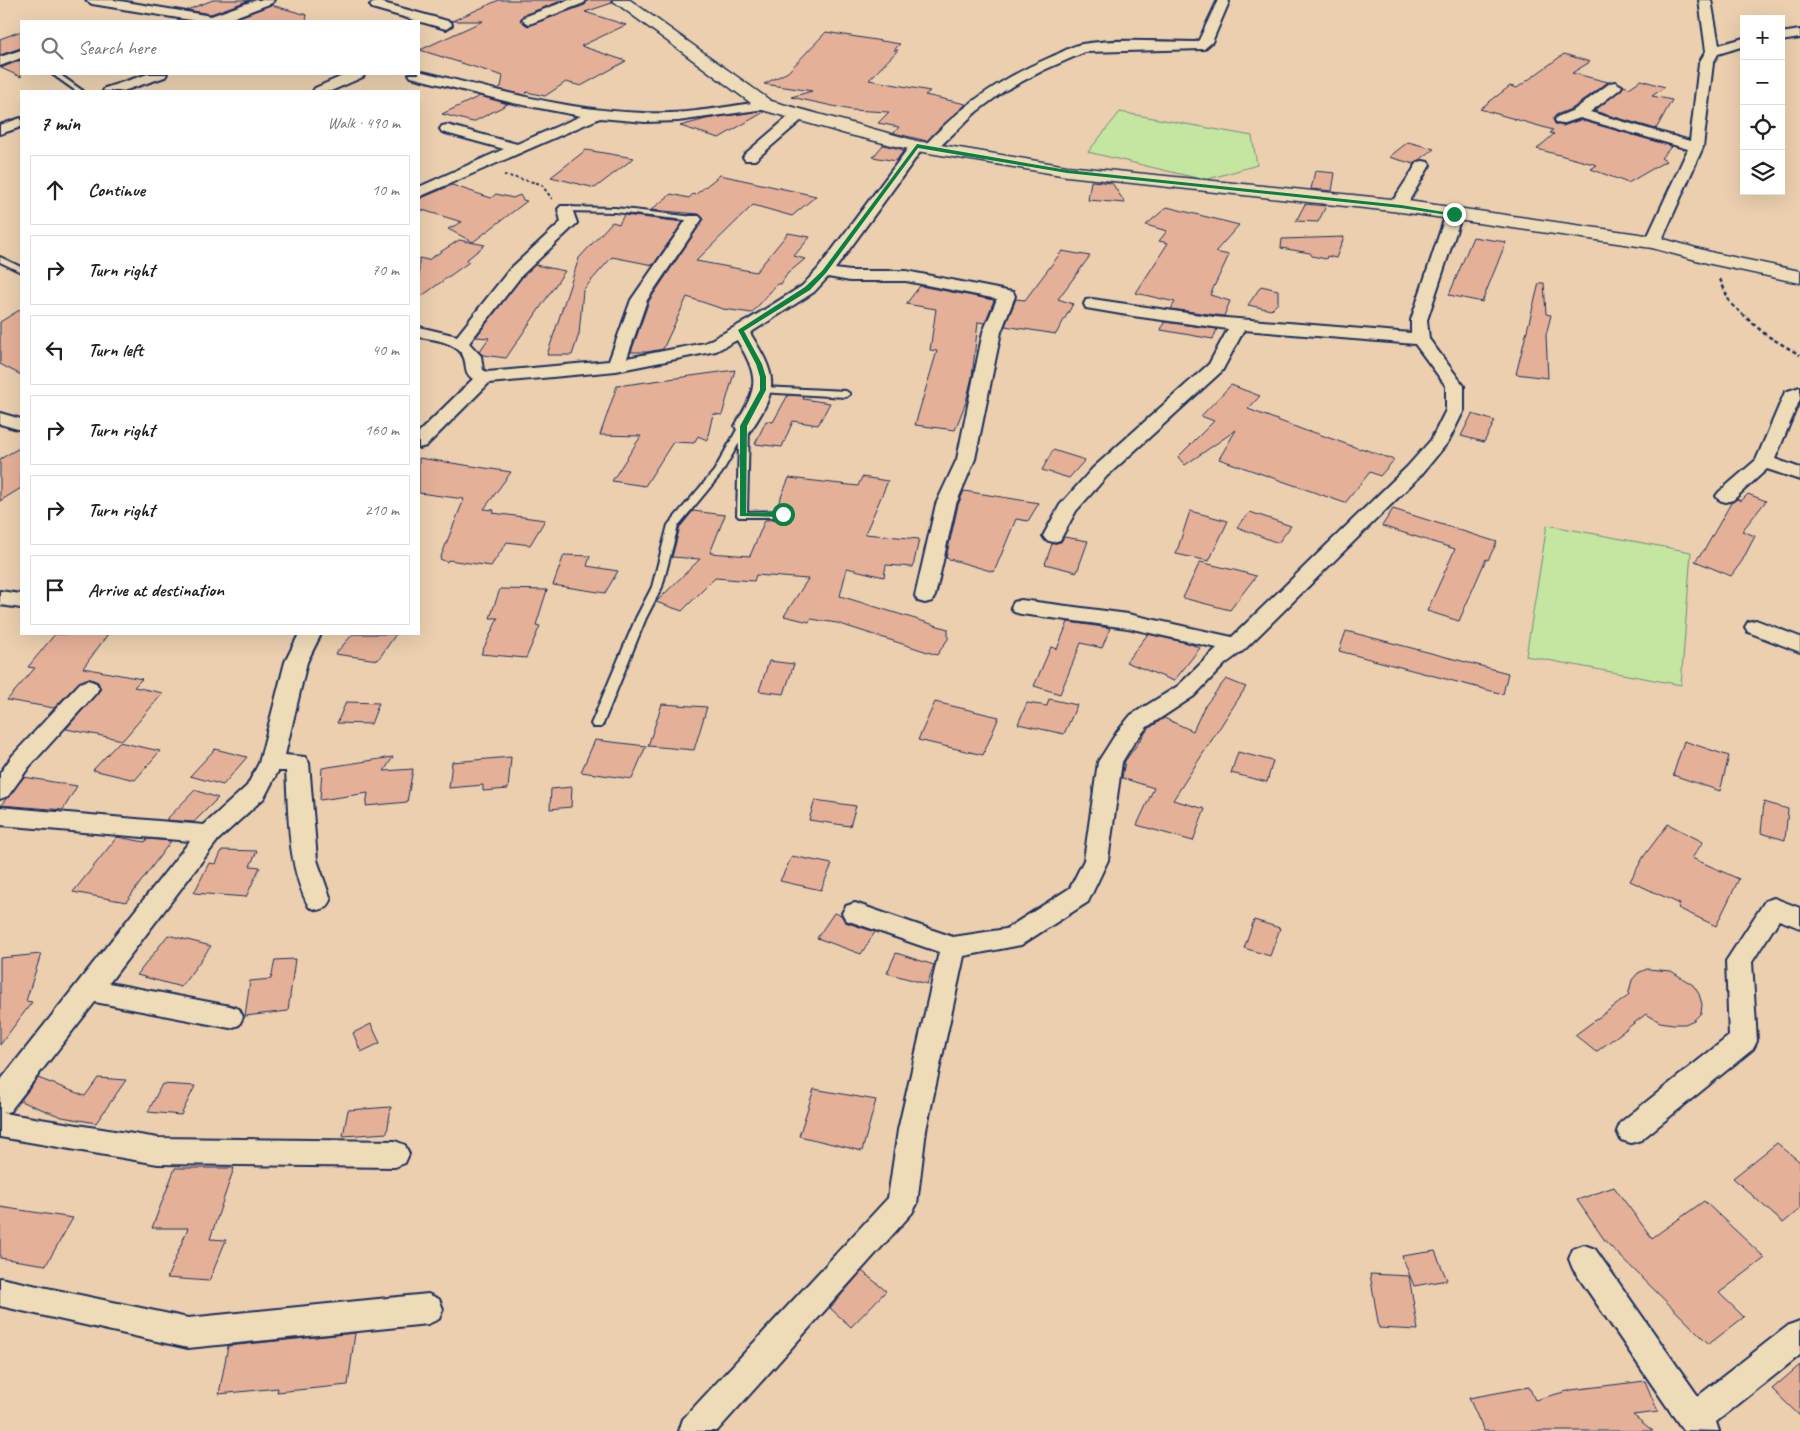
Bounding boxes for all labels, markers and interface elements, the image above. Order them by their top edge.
map controls [1740,15,1785,195]
button: + [1740,15,1785,60]
search box [20,20,420,75]
icon: search [38,34,66,62]
text: Search here [78,36,155,60]
button: − [1740,60,1785,105]
button: locate [1740,105,1785,150]
text: 7 min [40,110,80,136]
text: Walk · 490 m [328,113,400,133]
button: layers [1740,150,1785,195]
icon: ahead [41,176,69,204]
text: Continue [88,178,145,202]
text: 10 m [372,180,399,200]
route end [1443,203,1466,226]
icon: right [41,256,69,284]
text: Turn right [88,258,155,282]
text: 70 m [372,260,399,280]
icon: left [41,336,69,364]
text: Turn left [88,338,143,362]
text: 40 m [372,340,399,360]
icon: right [41,416,69,444]
text: Turn right [88,418,155,442]
text: 160 m [365,420,399,440]
icon: right [41,496,69,524]
text: Turn right [88,498,155,522]
text: 210 m [365,500,399,520]
route start [772,503,795,526]
icon: arrive [41,576,69,604]
text: Arrive at destination [88,578,224,602]

